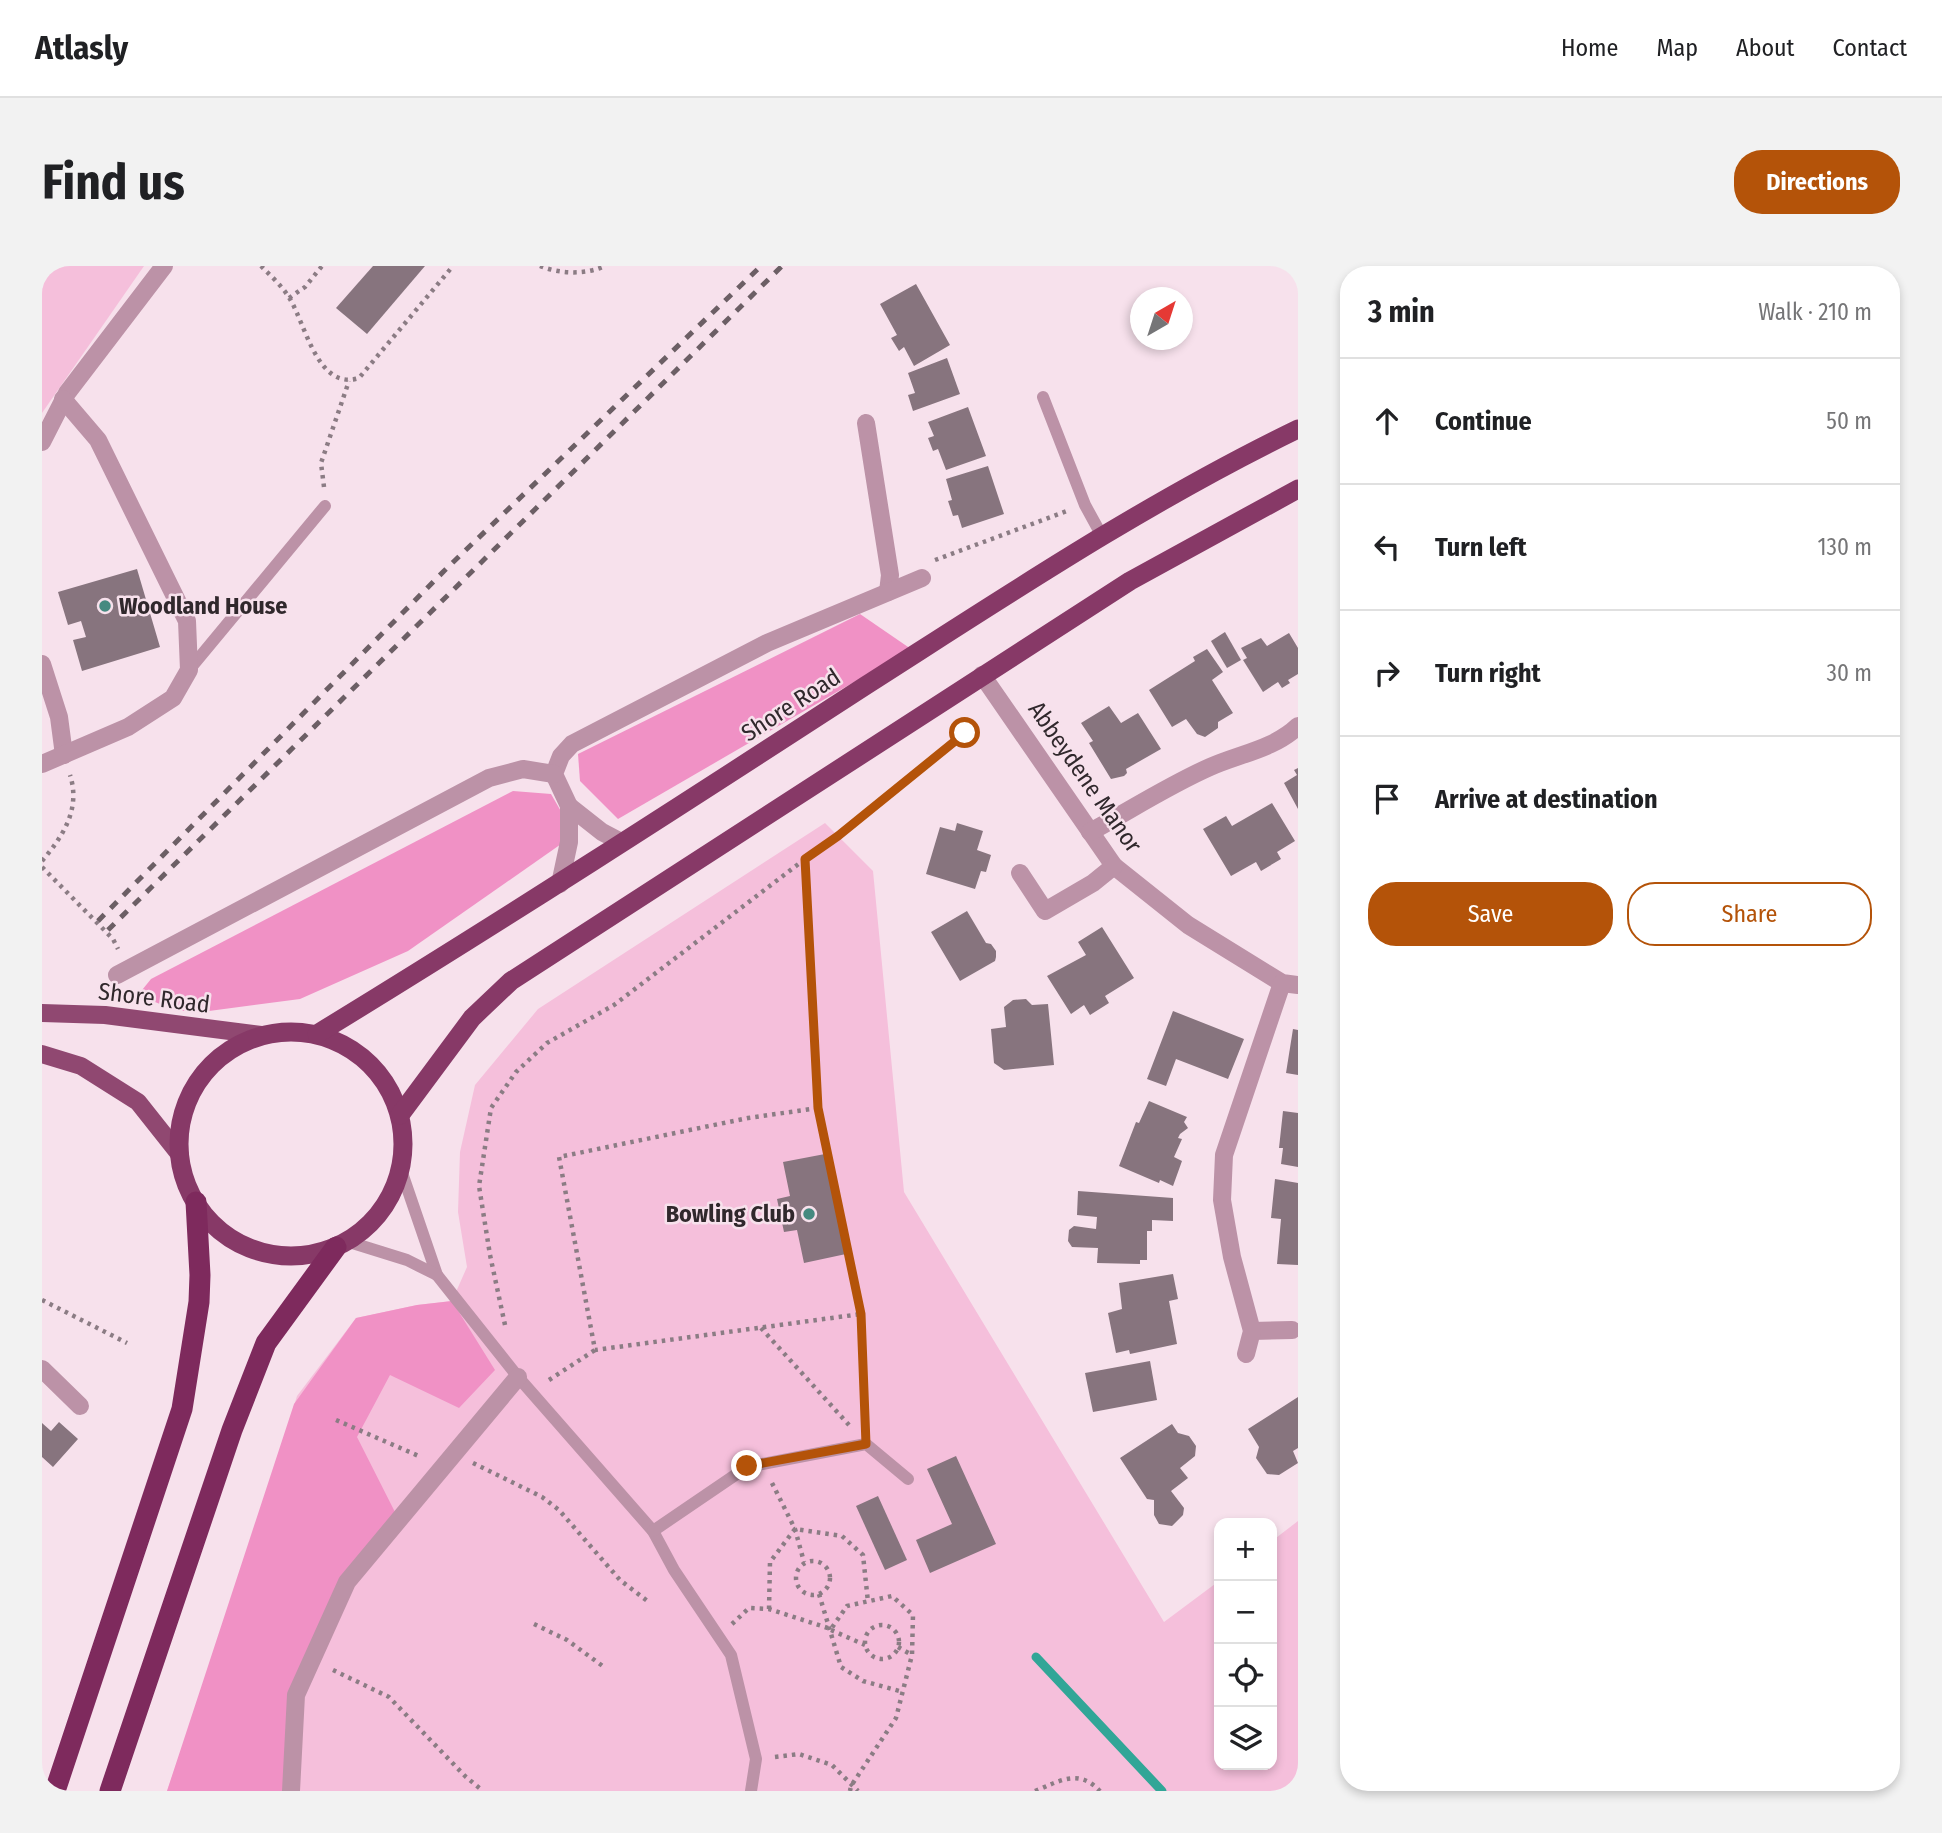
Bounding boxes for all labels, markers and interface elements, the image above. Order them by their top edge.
text: Atlasly [35,28,128,68]
text: Home [1561,34,1618,62]
text: Map [1656,34,1698,62]
text: About [1736,34,1794,62]
text: Contact [1832,34,1907,62]
button: Directions [1734,150,1900,214]
text: Find us [42,153,185,212]
north arrow [1130,287,1193,350]
text: 3 min [1368,294,1435,330]
text: Walk · 210 m [1758,298,1872,326]
icon: ahead [1368,402,1406,440]
text: Continue [1435,406,1532,437]
text: 50 m [1826,407,1872,435]
icon: left [1368,528,1406,566]
text: Turn left [1435,532,1527,563]
text: 130 m [1818,533,1872,561]
place label: Woodland House [119,592,287,620]
marker: Woodland House [97,598,113,614]
icon: right [1368,654,1406,692]
text: Turn right [1435,658,1541,689]
text: 30 m [1827,659,1872,687]
street label: Shore Road [736,663,846,747]
street label: Abbeydene Manor [1023,696,1148,858]
route start [949,717,980,748]
icon: arrive [1368,780,1406,818]
text: Arrive at destination [1435,784,1658,815]
button: Save [1368,882,1613,946]
button: Share [1627,882,1872,946]
street label: Shore Road [97,977,211,1019]
place label: Bowling Club [666,1200,795,1228]
marker: Bowling Club [801,1206,817,1222]
route end [731,1450,762,1481]
map controls [1214,1518,1277,1770]
button: + [1214,1518,1277,1581]
button: − [1214,1581,1277,1644]
button: locate [1214,1644,1277,1707]
button: layers [1214,1707,1277,1770]

